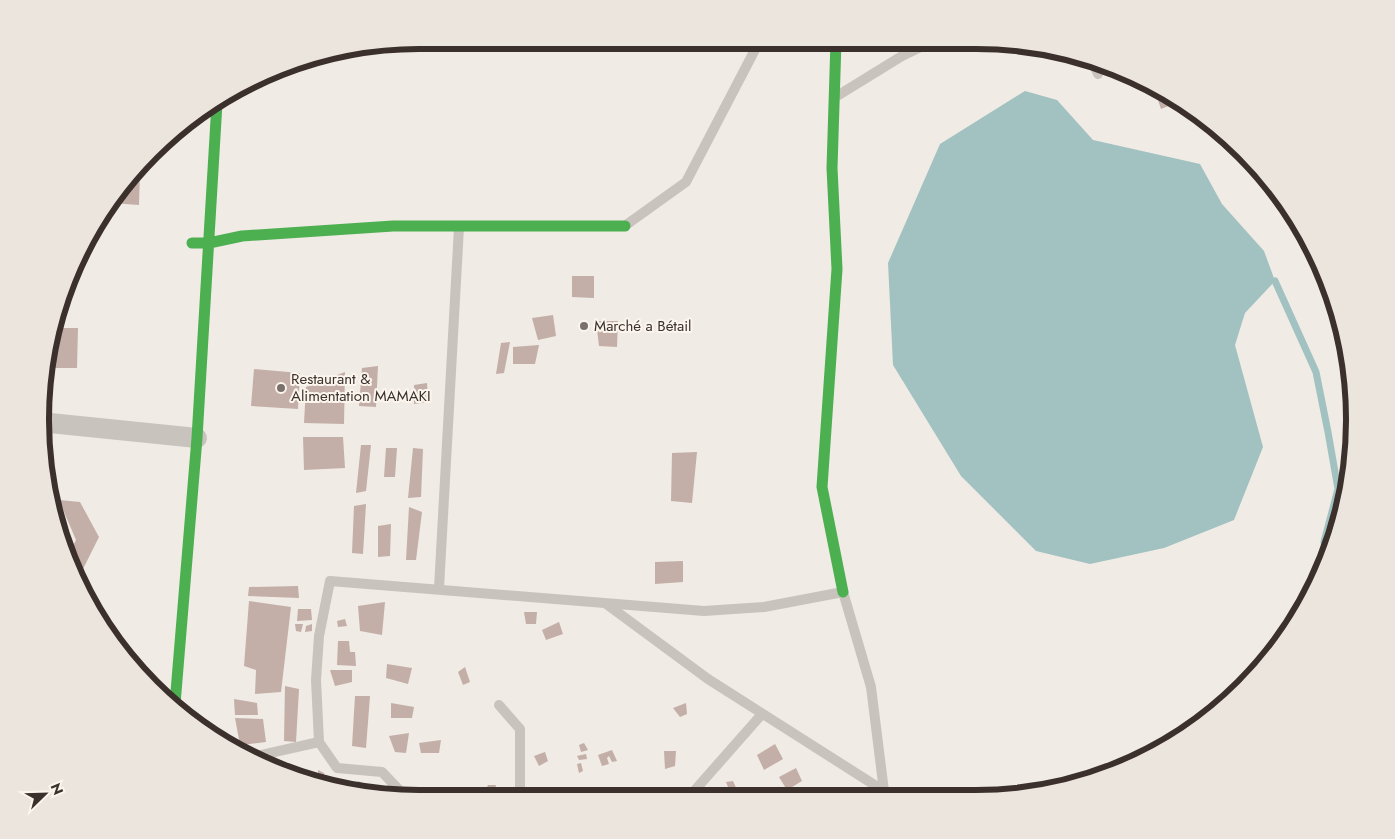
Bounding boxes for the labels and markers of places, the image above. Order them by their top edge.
place label: Marché a Bétail [594,315,692,337]
marker: Marché a Bétail [578,320,590,332]
place label: Restaurant & Alimentation MAMAKI [291,368,431,407]
marker: Restaurant & Alimentation MAMAKI [275,382,287,394]

